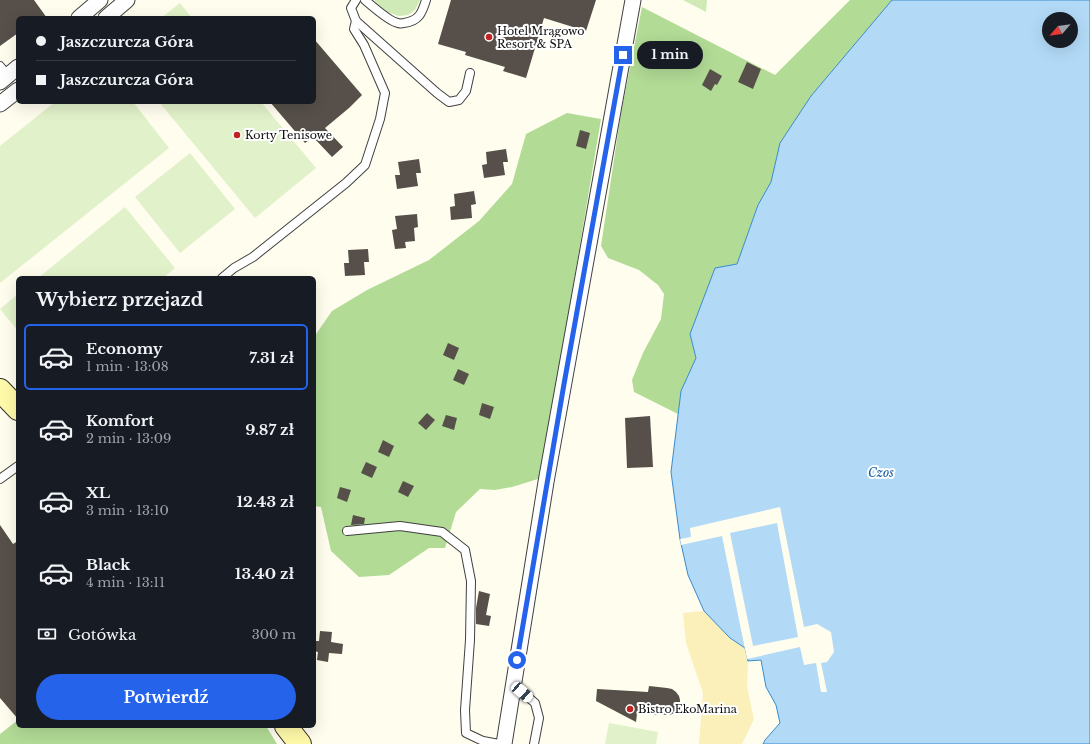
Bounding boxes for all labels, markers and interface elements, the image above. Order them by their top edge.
north arrow [1042,12,1078,48]
map controls [1042,12,1078,48]
place label: Hotel Mrągowo Resort & SPA [497,24,584,51]
text: Jaszczurcza Góra [60,32,194,51]
marker: Hotel Mrągowo Resort & SPA [484,32,494,42]
callout: 1 min [637,41,703,69]
route end [614,46,632,64]
text: 1 min [651,46,689,63]
text: Jaszczurcza Góra [60,70,194,89]
place label: Korty Tenisowe [245,128,332,142]
marker: Korty Tenisowe [232,130,242,140]
text: Wybierz przejazd [36,289,203,311]
icon: car [38,339,74,375]
text: Economy [86,339,163,358]
text: 7.31 zł [249,348,294,367]
text: 1 min · 13:08 [86,358,169,375]
icon: car [38,411,74,447]
text: Komfort [86,411,154,430]
text: 9.87 zł [245,420,294,439]
text: 2 min · 13:09 [86,430,171,447]
water label: Czos [868,465,894,480]
icon: car [38,483,74,519]
text: XL [86,483,110,502]
text: 12.43 zł [236,492,294,511]
text: 3 min · 13:10 [86,502,169,519]
icon: car [38,555,74,591]
text: Black [86,555,130,574]
text: 13.40 zł [235,564,294,583]
text: 4 min · 13:11 [86,574,165,591]
icon: cash [36,623,58,645]
text: Gotówka [68,625,136,644]
text: 300 m [252,626,296,643]
route start [508,651,526,669]
button: Potwierdź [36,674,296,720]
car [509,680,535,704]
place label: Bistro EkoMarina [638,702,738,716]
marker: Bistro EkoMarina [625,704,635,714]

